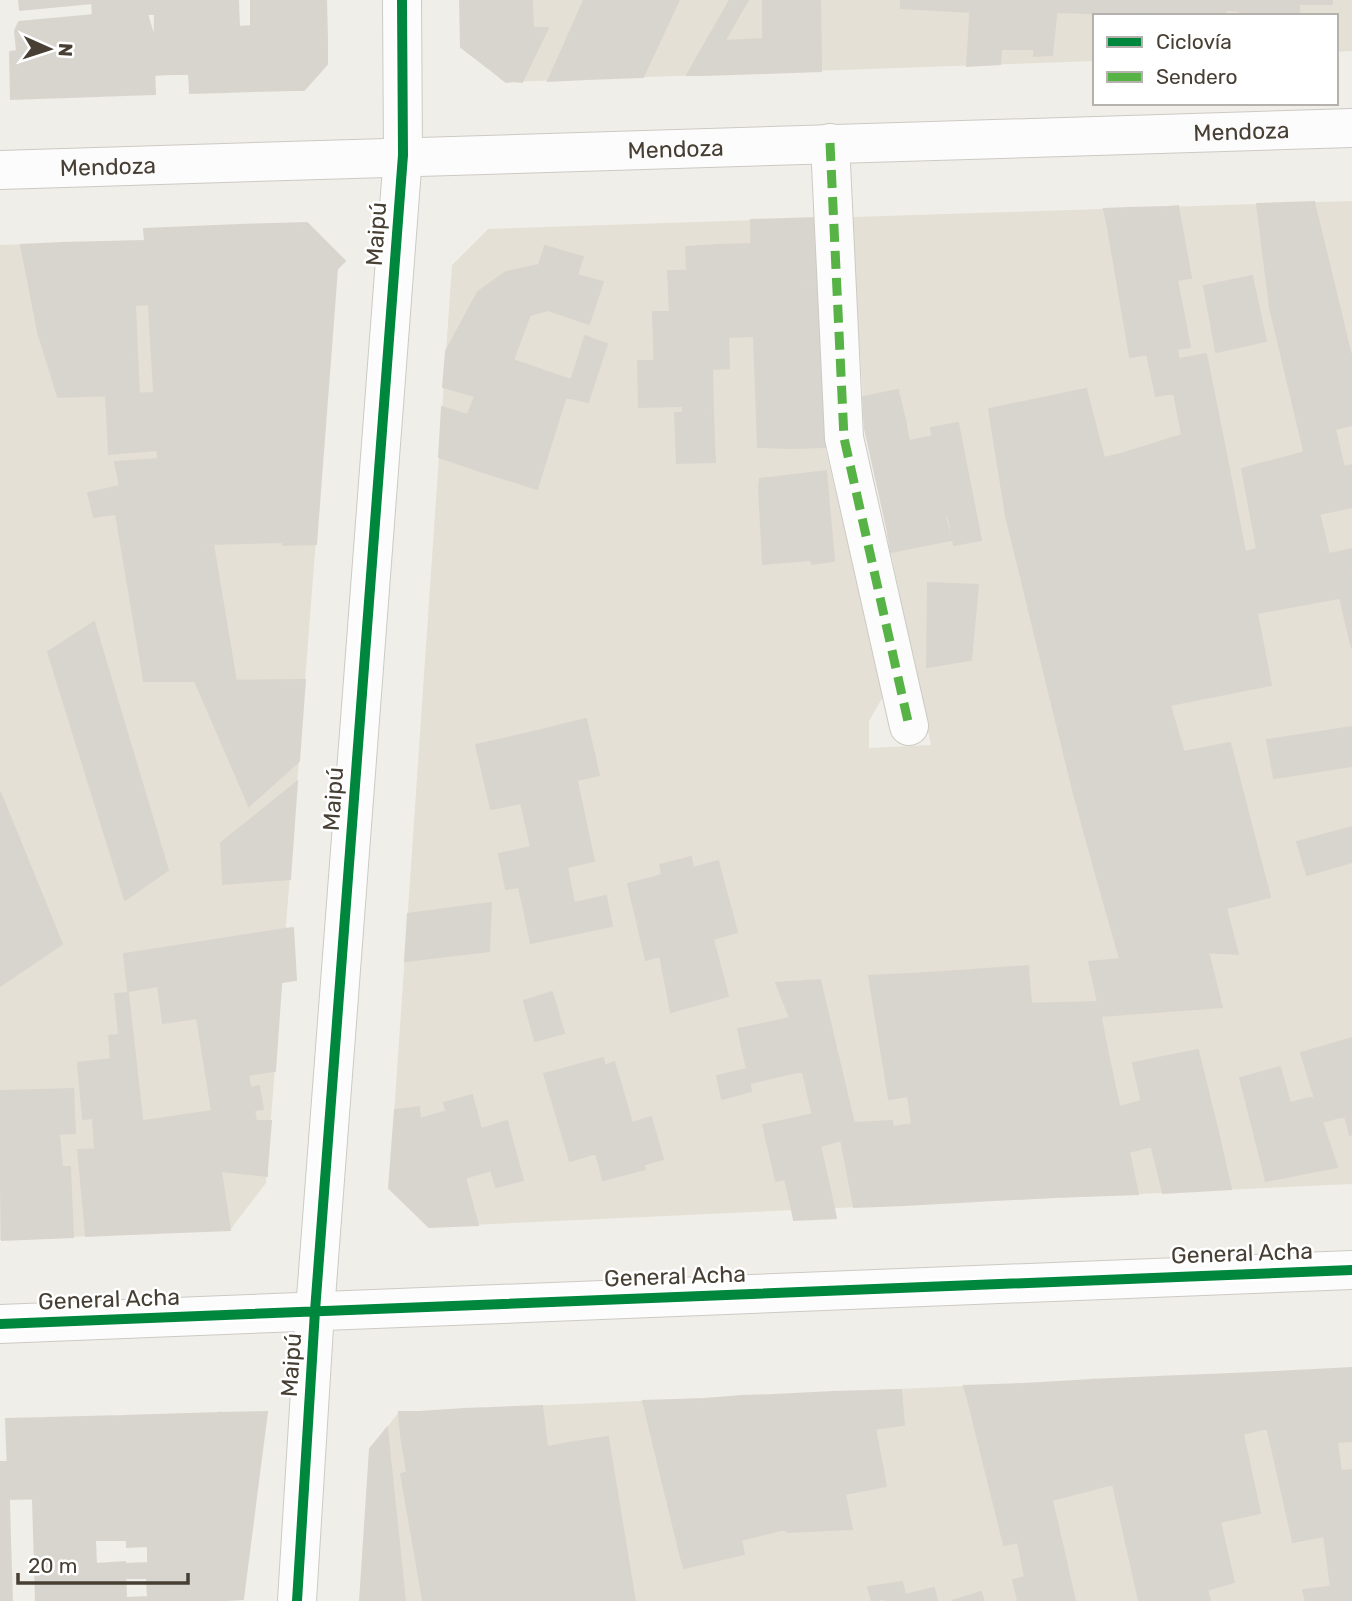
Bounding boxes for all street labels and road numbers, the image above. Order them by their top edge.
street label: Mendoza [1193,116,1290,147]
street label: Mendoza [627,134,724,164]
street label: Mendoza [59,151,157,182]
street label: Maipú [360,201,392,267]
street label: Maipú [317,766,349,832]
street label: General Acha [1171,1237,1313,1269]
street label: General Acha [604,1260,746,1292]
street label: General Acha [38,1283,180,1315]
street label: Maipú [275,1332,307,1398]

